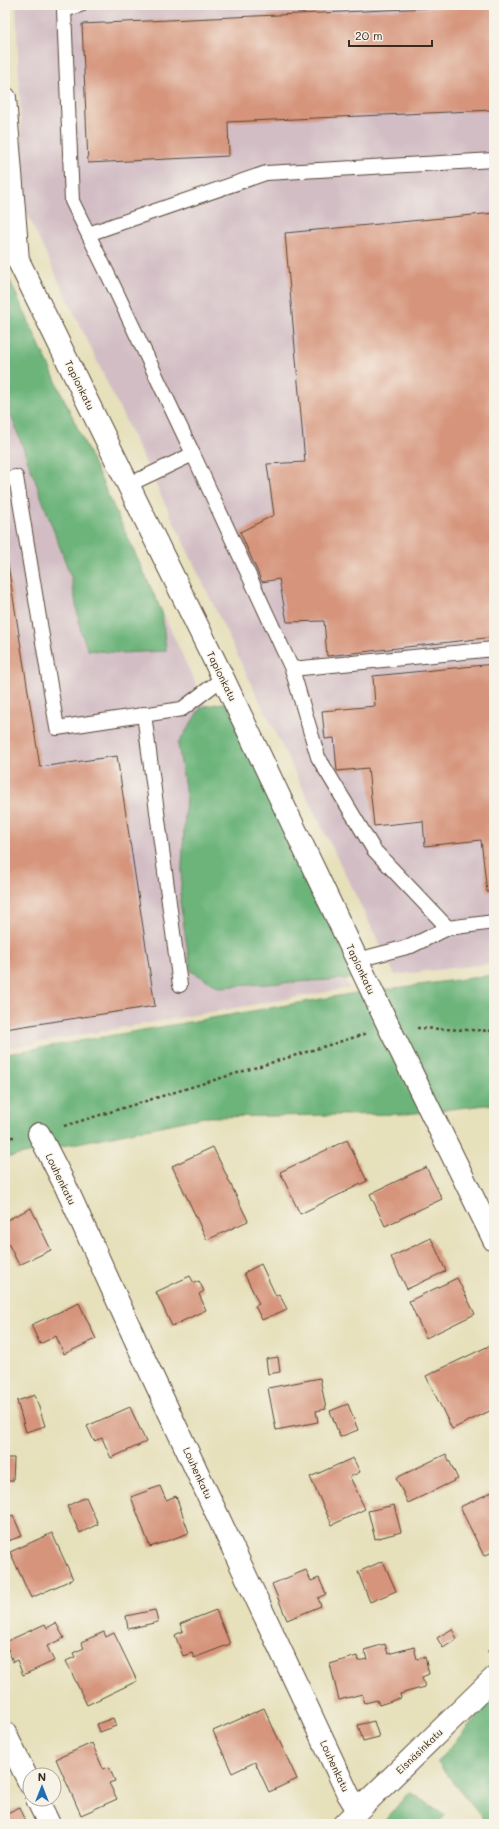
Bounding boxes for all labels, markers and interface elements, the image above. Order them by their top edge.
scale bar [349,22,432,48]
text: 20 m [355,27,383,43]
street label: Tapionkatu [62,358,98,412]
street label: Tapionkatu [204,649,240,703]
street label: Tapionkatu [343,942,379,996]
street label: Louhenkatu [43,1151,79,1207]
street label: Louhenkatu [180,1445,216,1501]
street label: Eisnäsinkatu [392,1725,446,1777]
street label: Louhenkatu [317,1738,353,1794]
north arrow [22,1767,62,1807]
text: N [38,1769,46,1784]

